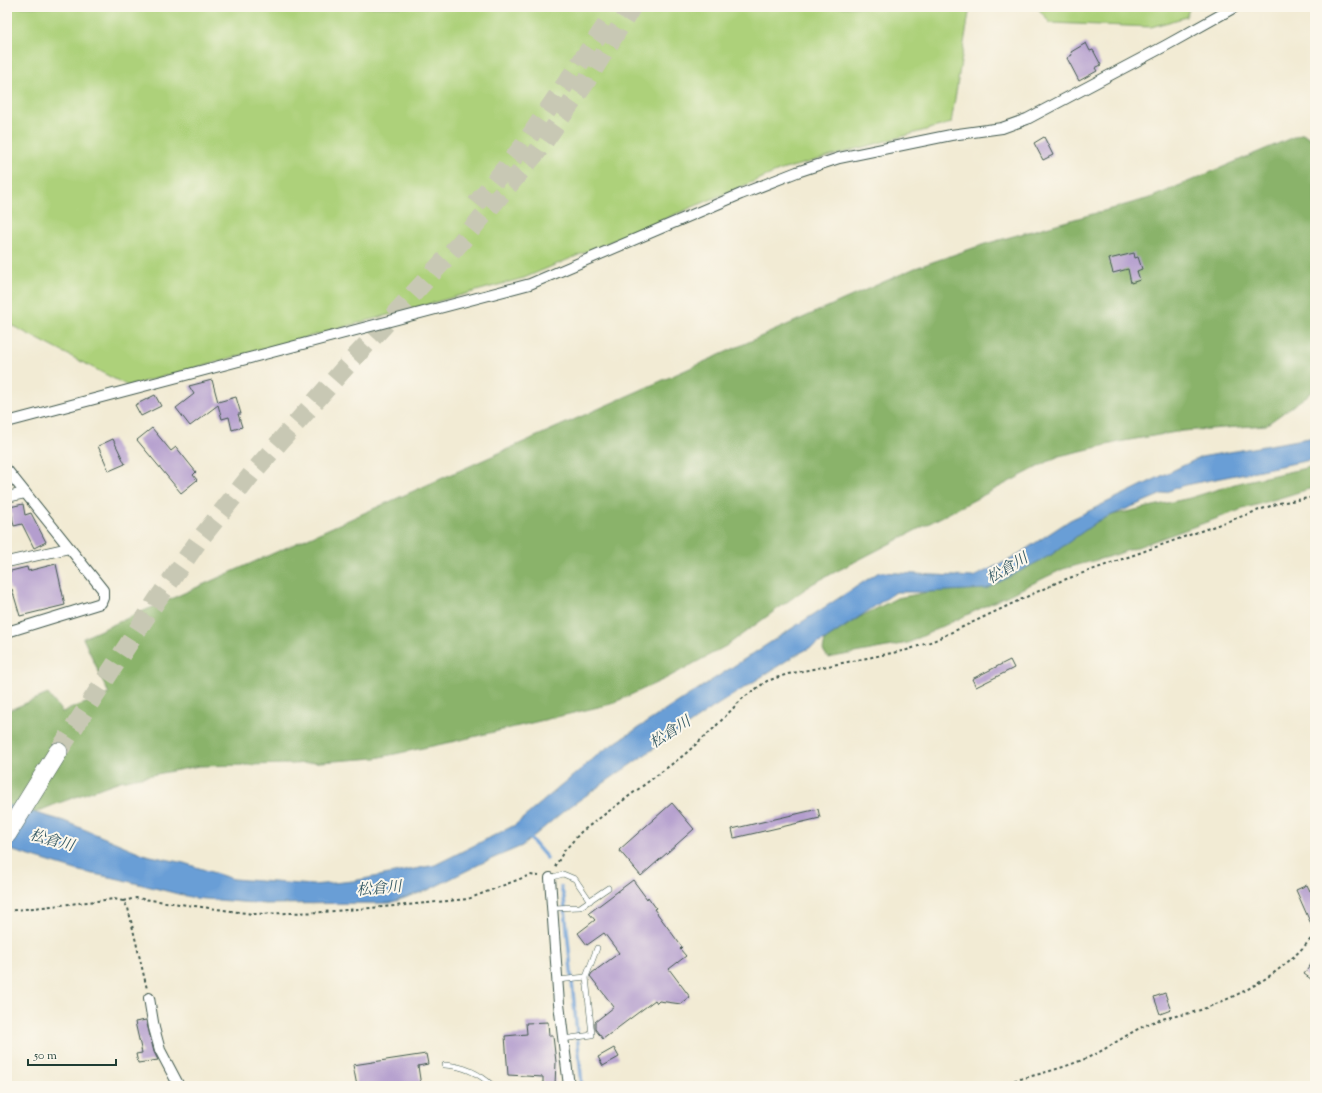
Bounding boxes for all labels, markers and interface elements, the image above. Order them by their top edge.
water label: 松倉川 [983,548,1034,590]
water label: 松倉川 [646,711,697,754]
water label: 松倉川 [27,825,78,858]
water label: 松倉川 [356,877,404,902]
scale bar [28,1041,116,1067]
text: 50 m [33,1047,57,1065]

